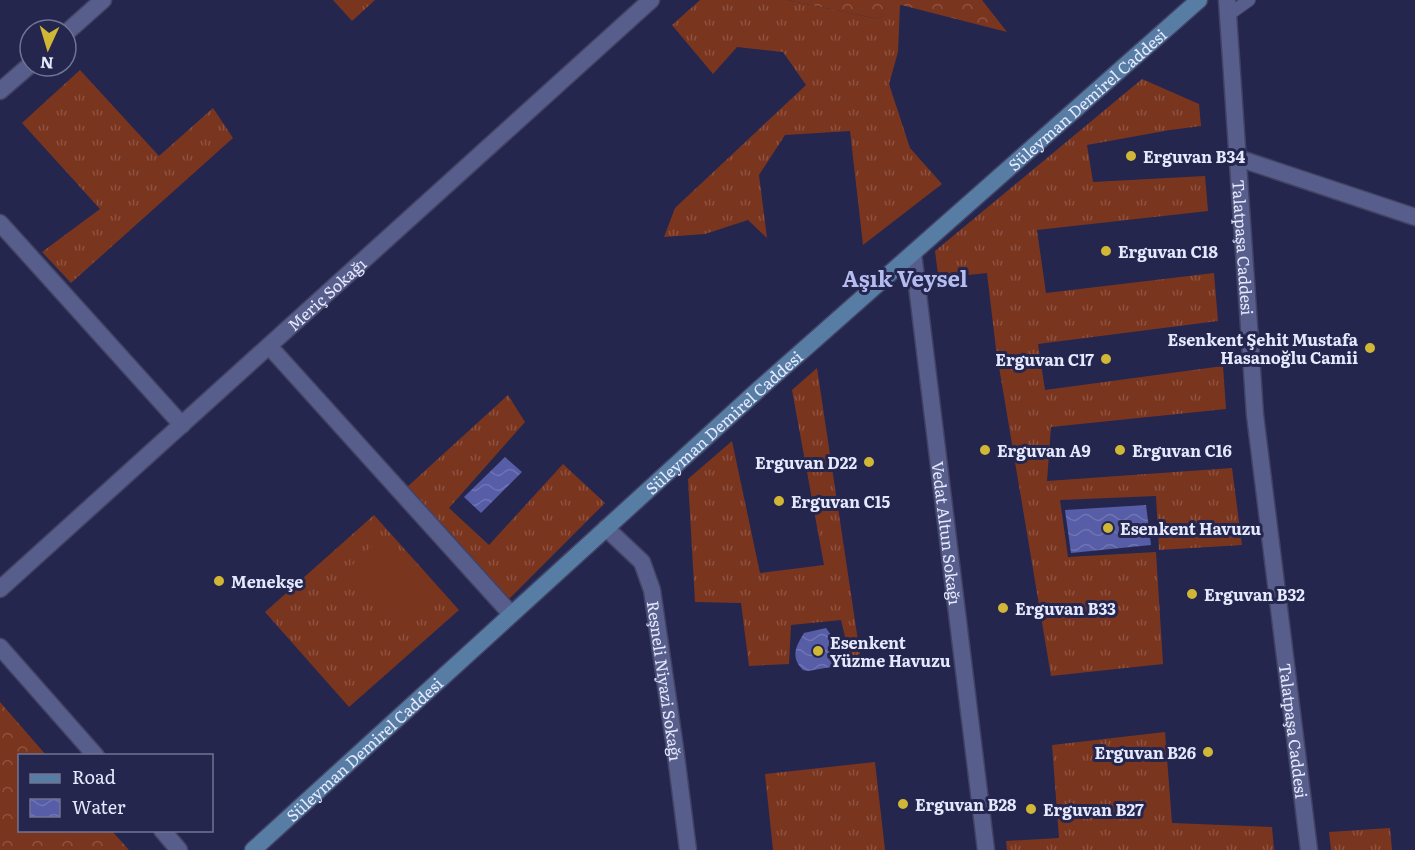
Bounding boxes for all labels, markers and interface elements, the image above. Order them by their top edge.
north arrow [18,18,78,78]
street label: Süleyman Demirel Caddesi [1002,22,1171,176]
text: N [39,52,54,76]
place label: Erguvan B34 [1143,144,1245,168]
marker: Erguvan B34 [1124,149,1138,163]
street label: Talatpaşa Caddesi [1227,179,1260,316]
place label: Erguvan C18 [1118,239,1218,263]
marker: Erguvan C18 [1099,244,1113,258]
street label: Meriç Sokağı [281,252,371,336]
district label: Aşık Veysel [842,261,968,294]
place label: Esenkent Şehit Mustafa Hasanoğlu Camii [1168,327,1359,369]
marker: Esenkent Şehit Mustafa Hasanoğlu Camii [1363,341,1377,355]
street label: Süleyman Demirel Caddesi [639,344,807,500]
place label: Erguvan C17 [995,347,1094,371]
marker: Erguvan C17 [1099,352,1113,366]
place label: Erguvan A9 [997,438,1091,462]
place label: Erguvan C16 [1132,438,1232,462]
marker: Erguvan A9 [978,443,992,457]
marker: Erguvan C16 [1113,443,1127,457]
place label: Erguvan D22 [755,450,857,474]
marker: Erguvan D22 [862,455,876,469]
street label: Vedat Altun Sokağı [927,460,968,606]
place label: Erguvan C15 [791,489,890,513]
marker: Erguvan C15 [772,494,786,508]
place label: Esenkent Havuzu [1120,516,1261,540]
marker: Esenkent Havuzu [1101,521,1115,535]
place label: Menekşe [231,569,303,593]
marker: Menekşe [212,574,226,588]
place label: Erguvan B32 [1204,582,1305,606]
marker: Erguvan B32 [1185,587,1199,601]
place label: Erguvan B33 [1015,596,1116,620]
street label: Reşneli Niyazi Sokağı [642,599,689,762]
marker: Erguvan B33 [996,601,1010,615]
place label: Esenkent Yüzme Havuzu [830,630,951,672]
marker: Esenkent Yüzme Havuzu [811,644,825,658]
street label: Talatpaşa Caddesi [1274,662,1314,800]
street label: Süleyman Demirel Caddesi [280,671,448,827]
place label: Erguvan B26 [1095,740,1196,764]
marker: Erguvan B26 [1201,745,1215,759]
legend [18,754,213,832]
text: Road [72,763,116,790]
place label: Erguvan B28 [915,792,1017,816]
text: Water [72,793,126,820]
marker: Erguvan B28 [896,797,910,811]
place label: Erguvan B27 [1043,797,1144,821]
marker: Erguvan B27 [1024,802,1038,816]

